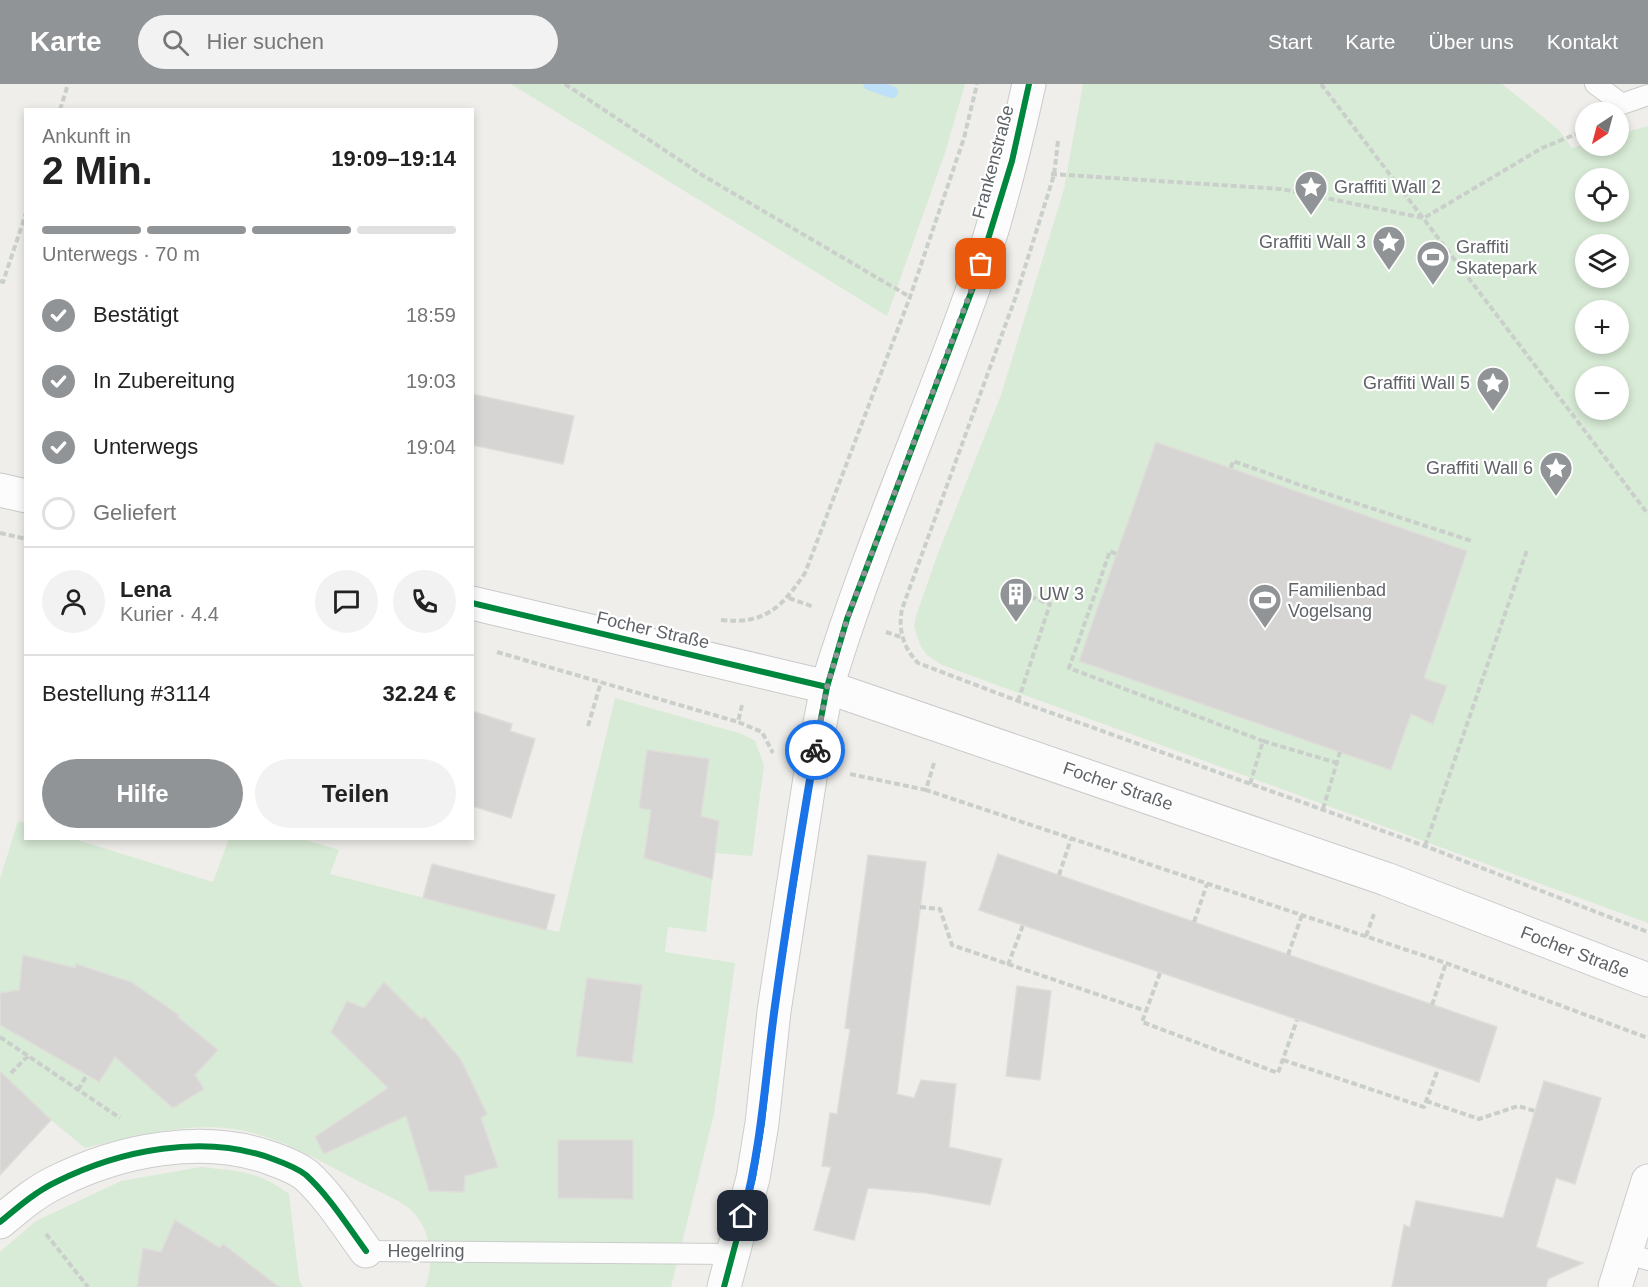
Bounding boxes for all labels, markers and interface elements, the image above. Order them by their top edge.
search box [138,15,558,69]
text: Karte [30,26,102,57]
icon: search [159,26,192,59]
text: Hier suchen [207,29,324,54]
text: Start [1268,30,1312,53]
text: Karte [1345,30,1396,53]
text: Über uns [1429,30,1514,53]
text: Kontakt [1547,30,1618,53]
north arrow [1575,102,1629,156]
map controls [1575,102,1629,420]
street label: Frankenstraße [968,103,1018,221]
text: Ankunft in [42,125,131,147]
text: 19:09–19:14 [331,146,456,171]
text: 2 Min. [42,149,153,192]
button: locate [1575,168,1629,222]
place icon: Graffiti Wall 2 [1293,169,1329,216]
place label: Graffiti Wall 2 [1334,177,1441,197]
place icon: Graffiti Wall 3 [1371,224,1407,271]
place label: Graffiti Wall 3 [1259,232,1366,252]
button: layers [1575,234,1629,288]
place label: Graffiti Skatepark [1456,237,1538,278]
pin [955,238,1006,289]
sports icon: Graffiti Skatepark [1415,239,1451,286]
text: Unterwegs · 70 m [42,243,200,265]
icon: bag [964,247,997,280]
icon: check [42,299,75,332]
button: + [1575,300,1629,354]
text: Bestätigt [93,302,179,327]
text: 18:59 [406,304,456,326]
icon: check [42,365,75,398]
place icon: Graffiti Wall 5 [1475,365,1511,412]
button: − [1575,366,1629,420]
text: In Zubereitung [93,368,235,393]
text: 19:03 [406,370,456,392]
place label: Graffiti Wall 5 [1363,373,1470,393]
icon: check [42,431,75,464]
text: Unterwegs [93,434,198,459]
text: 19:04 [406,436,456,458]
place icon: Graffiti Wall 6 [1538,450,1574,497]
place label: Graffiti Wall 6 [1426,458,1533,478]
text: Geliefert [93,500,176,525]
button: person [42,570,105,633]
button: chat [315,570,378,633]
button: phone [393,570,456,633]
building icon: UW 3 [998,576,1034,623]
text: Lena [120,577,171,602]
place label: Familienbad Vogelsang [1288,580,1386,621]
sports icon: Familienbad Vogelsang [1247,582,1283,629]
place label: UW 3 [1039,584,1084,604]
text: Kurier · 4.4 [120,603,219,625]
street label: Focher Straße [595,607,711,653]
text: Bestellung #3114 [42,681,210,706]
text: 32.24 € [383,681,456,706]
courier [785,720,845,780]
icon: bike [799,734,832,767]
street label: Focher Straße [1060,758,1176,814]
button: Hilfe [42,759,243,828]
button: Teilen [255,759,456,828]
street label: Focher Straße [1518,922,1632,982]
pin [717,1190,768,1241]
icon: home [726,1199,759,1232]
street label: Hegelring [387,1241,465,1261]

